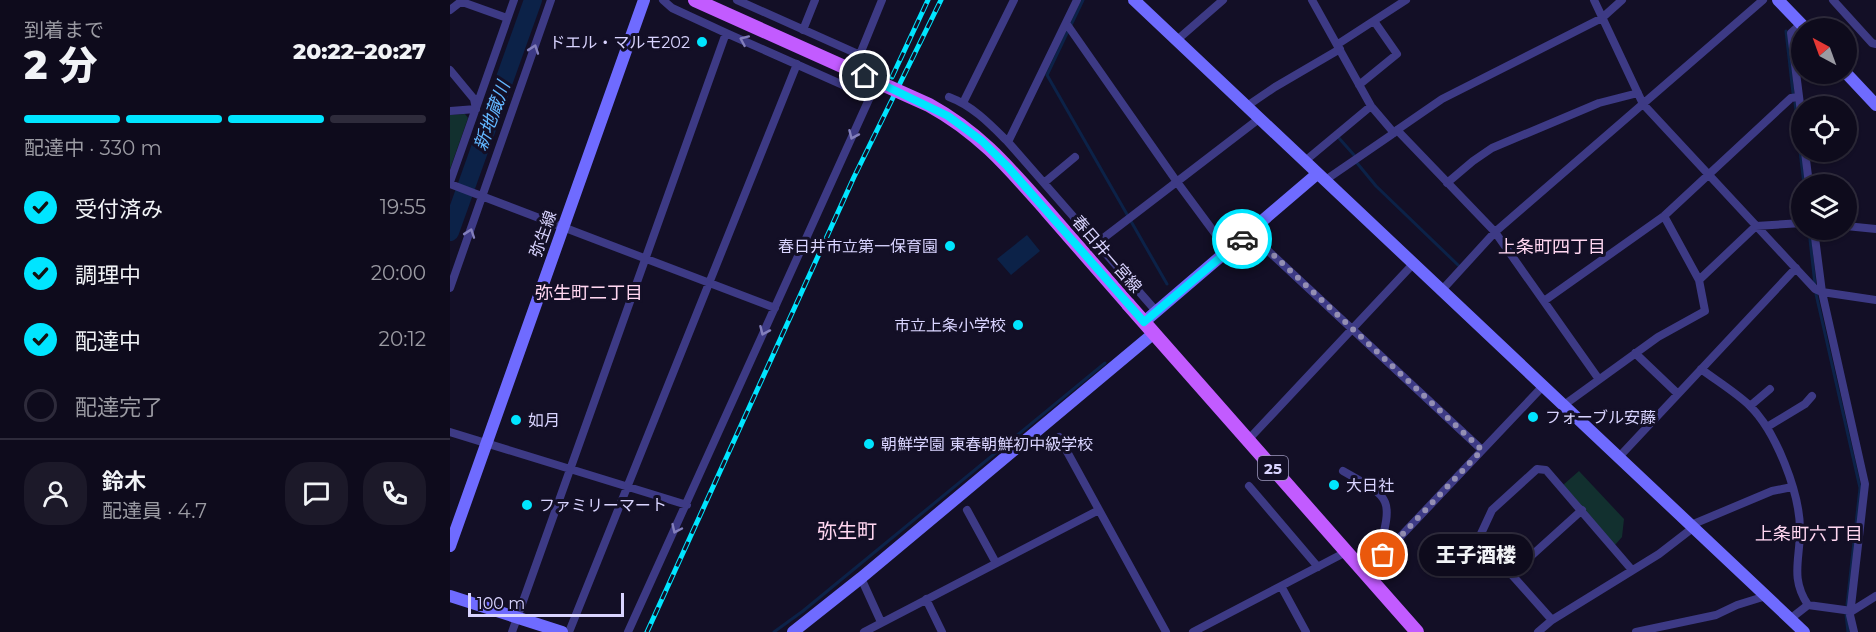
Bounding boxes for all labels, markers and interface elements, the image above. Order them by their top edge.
text: 到着まで [24,18,104,42]
north arrow [1791,18,1857,84]
map controls [1791,18,1857,240]
place label: ドエル・マルモ202 [549,33,690,52]
marker: ドエル・マルモ202 [695,35,709,49]
one-way arrow [739,36,750,48]
text: 20:22–20:27 [293,38,426,65]
text: 2 分 [24,41,98,89]
one-way arrow [527,44,540,55]
pin [839,50,890,101]
icon: home [848,59,881,92]
water label: 新地蔵川 [469,77,515,154]
button: locate [1791,96,1857,162]
one-way arrow [848,128,860,139]
text: 配達中 · 330 m [24,136,162,160]
button: layers [1791,174,1857,240]
icon: check [24,191,57,224]
text: 19:55 [380,195,426,219]
text: 受付済み [75,196,163,223]
street label: 弥生線 [526,208,560,260]
courier [1212,209,1272,269]
street label: 春日井一宮線 [1068,212,1146,296]
icon: car [1226,223,1259,256]
one-way arrow [462,228,475,239]
district label: 上条町四丁目 [1498,236,1606,258]
place label: 春日井市立第一保育園 [778,237,938,256]
marker: 春日井市立第一保育園 [943,239,957,253]
icon: check [24,257,57,290]
text: 20:00 [371,261,426,285]
text: 調理中 [75,262,141,289]
district label: 弥生町二丁目 [535,282,643,304]
place label: 市立上条小学校 [894,316,1006,335]
marker: 市立上条小学校 [1011,318,1025,332]
icon: check [24,323,57,356]
one-way arrow [760,325,772,336]
text: 20:12 [379,327,426,351]
text: 配達中 [75,328,141,355]
text: 配達完了 [75,394,163,421]
place label: フォーブル安藤 [1545,408,1656,427]
marker: フォーブル安藤 [1526,410,1540,424]
place label: 如月 [528,411,560,430]
marker: 如月 [509,413,523,427]
place label: 朝鮮学園 東春朝鮮初中級学校 [881,435,1093,454]
marker: 朝鮮学園 東春朝鮮初中級学校 [862,437,876,451]
road number: 25 [1258,456,1288,480]
button: person [24,462,87,525]
button: chat [285,462,348,525]
button: phone [363,462,426,525]
text: 鈴木 [102,468,146,495]
place label: 大日社 [1346,476,1394,495]
marker: 大日社 [1327,478,1341,492]
place label: ファミリーマート [539,496,667,515]
marker: ファミリーマート [520,498,534,512]
text: 配達員 · 4.7 [102,499,207,523]
district label: 弥生町 [817,519,877,543]
one-way arrow [672,522,684,533]
district label: 上条町六丁目 [1755,523,1863,545]
pin [1357,529,1408,580]
callout: 王子酒楼 [1419,534,1533,576]
icon: bag [1366,538,1399,571]
text: 王子酒楼 [1436,543,1516,567]
scale bar [468,590,624,618]
text: 100 m [477,594,525,613]

